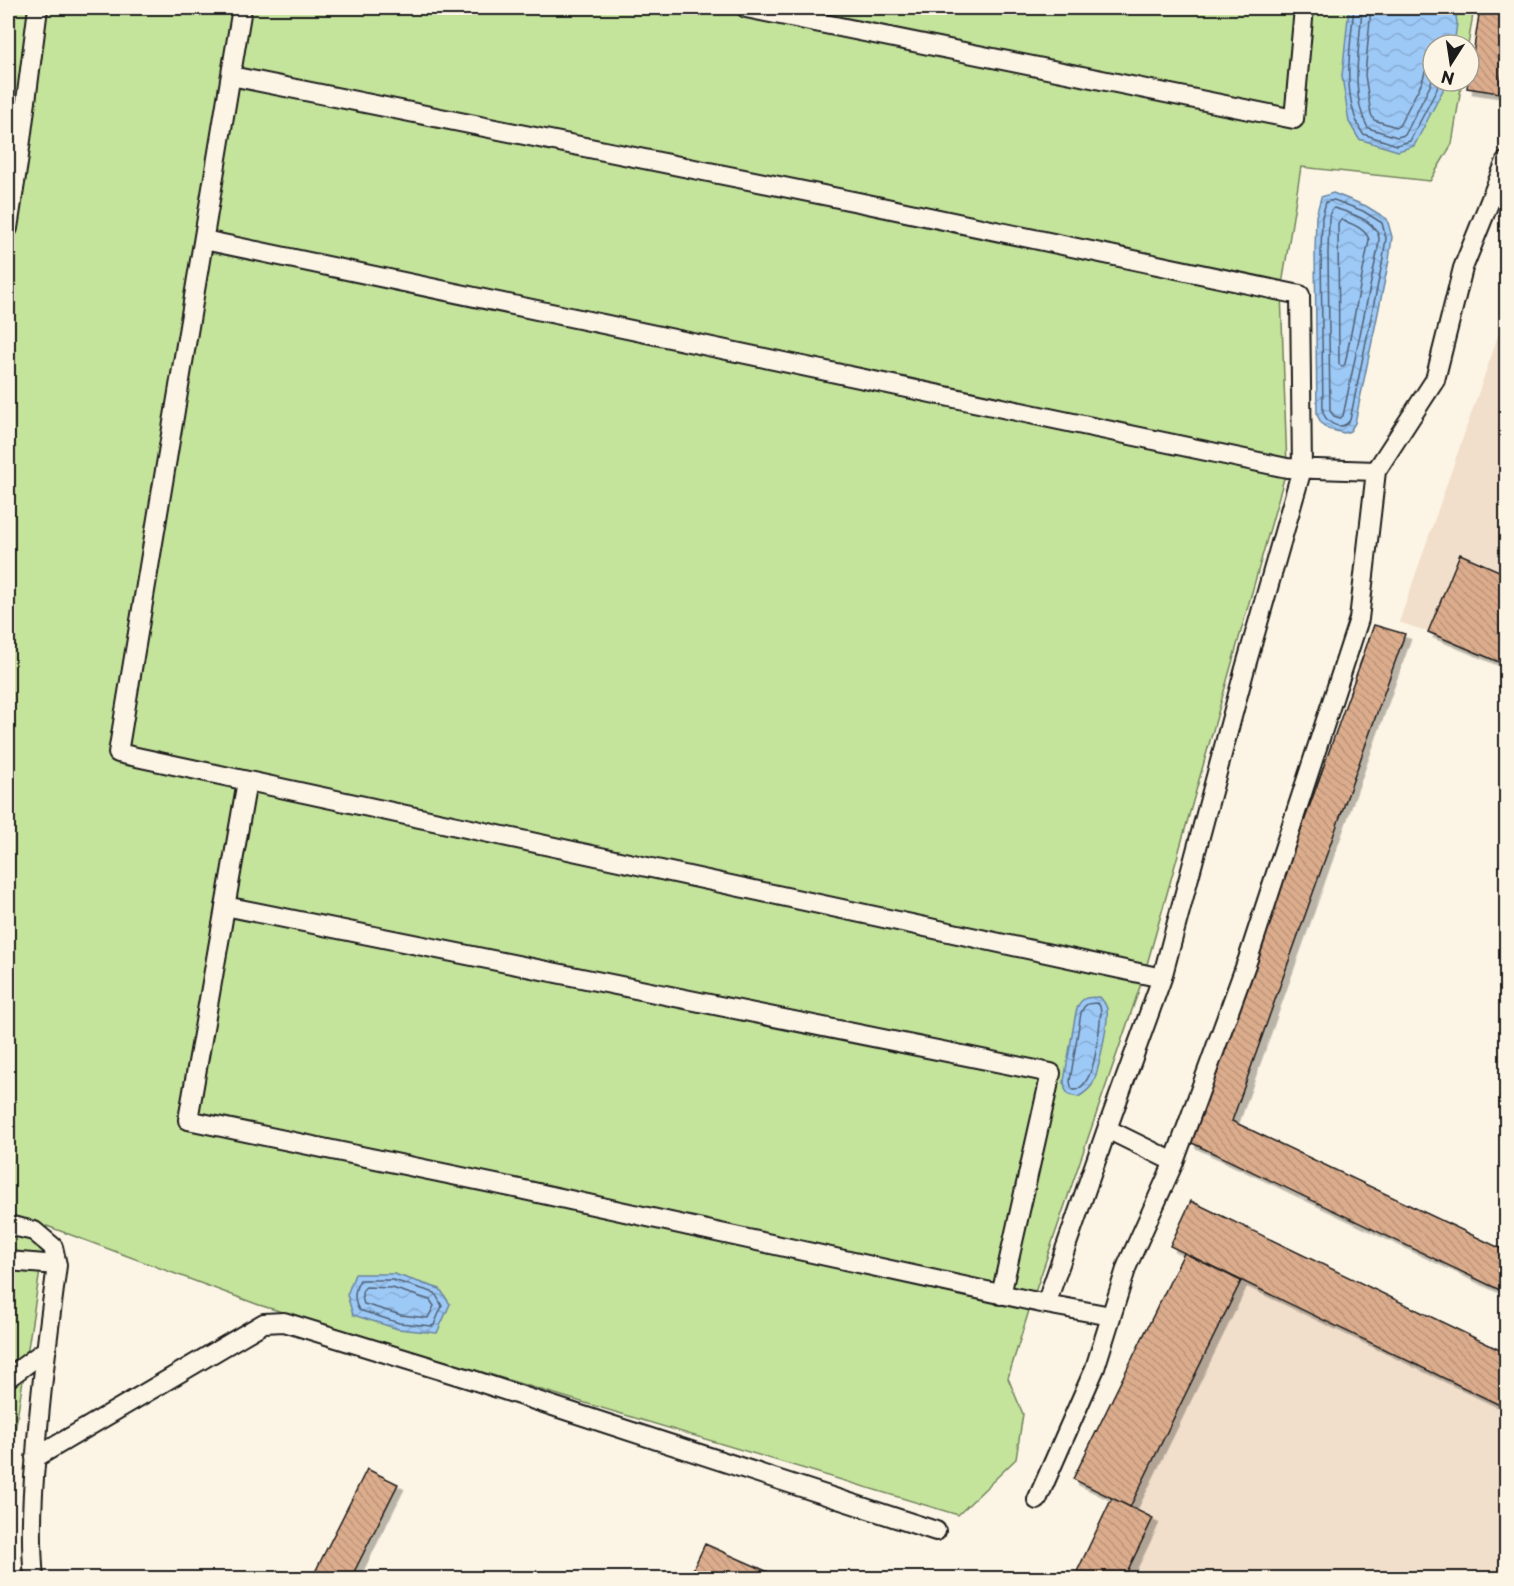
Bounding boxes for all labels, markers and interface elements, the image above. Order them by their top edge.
north arrow [1421,33,1481,93]
text: N [1439,66,1456,92]

